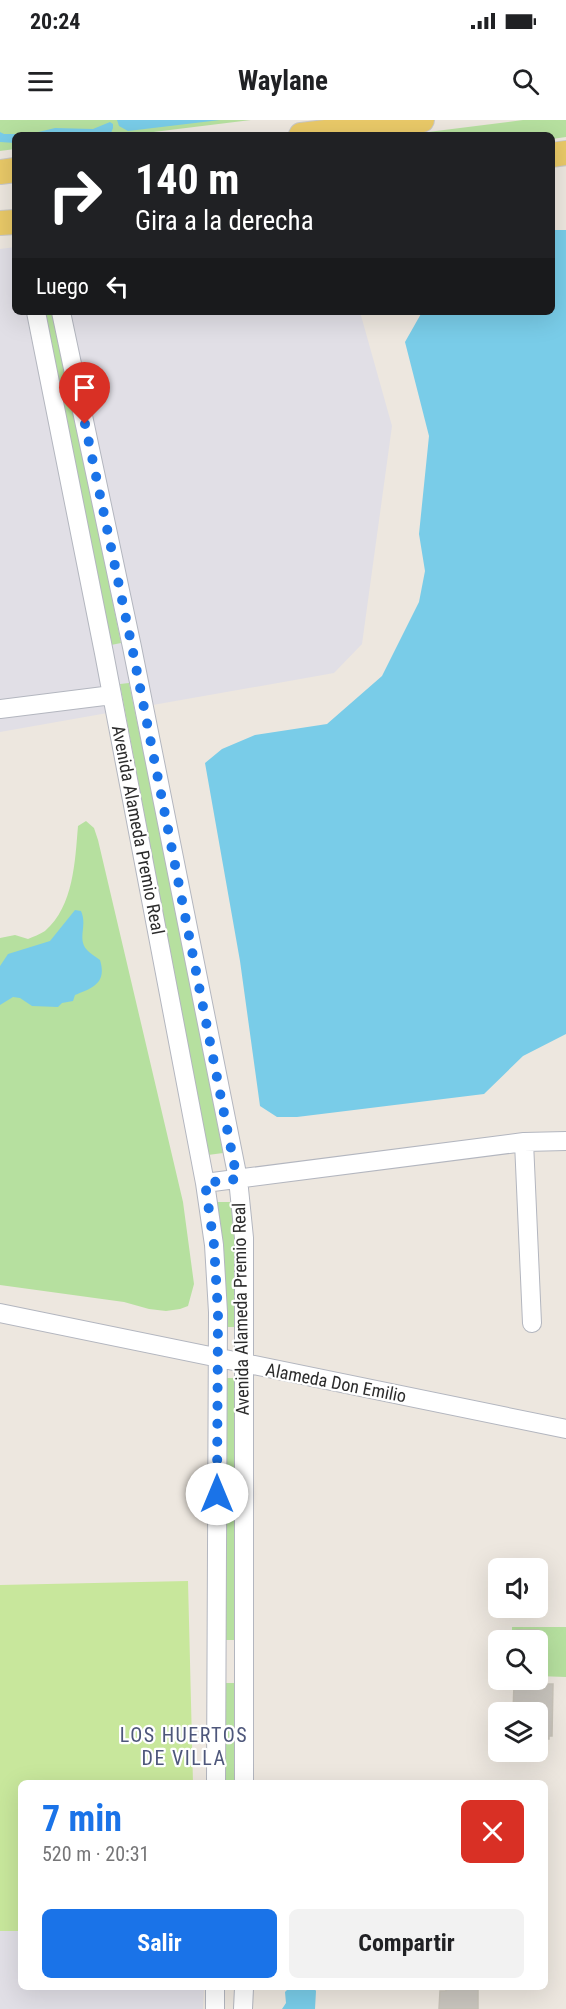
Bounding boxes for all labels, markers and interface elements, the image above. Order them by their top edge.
text: 20:24 [30,9,81,34]
icon: menu [24,65,57,98]
text: Waylane [238,65,328,97]
icon: search [509,65,542,98]
text: 140 m [135,155,240,204]
icon: right [36,156,114,234]
text: Gira a la derecha [135,205,314,237]
icon: left [101,270,134,303]
text: Luego [36,274,89,299]
pin [59,362,110,424]
icon: arrive [68,371,101,404]
street label: Avenida Alameda Premio Real [108,724,169,936]
street label: Avenida Alameda Premio Real [228,1203,253,1415]
street label: Alameda Don Emilio [264,1359,408,1406]
position arrow [185,1462,249,1526]
map controls [488,1558,548,1762]
button: sound [488,1558,548,1618]
button: search [488,1630,548,1690]
button: layers [488,1702,548,1762]
district label: LOS HUERTOS DE VILLA [120,1723,248,1770]
text: 7 min [42,1798,122,1840]
button: close [461,1800,524,1863]
text: 520 m · 20:31 [42,1842,149,1866]
button: Salir [42,1909,277,1978]
button: Compartir [289,1909,524,1978]

